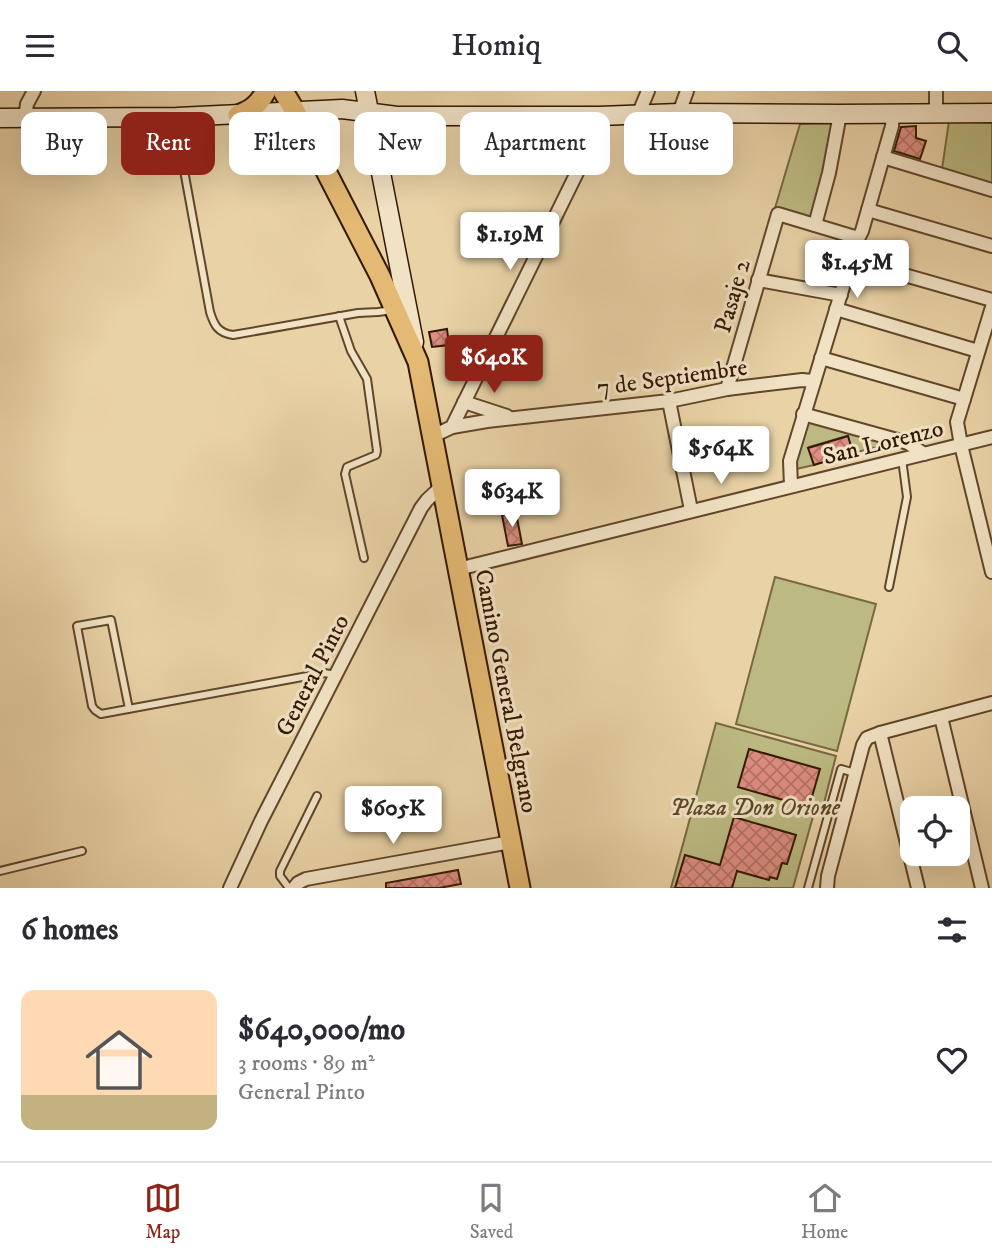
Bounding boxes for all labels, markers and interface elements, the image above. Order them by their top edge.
text: Homiq [451,26,541,66]
icon: menu [21,27,59,65]
icon: search [933,27,971,65]
chip: Buy [21,112,107,175]
chip: Rent [121,112,215,175]
chip: Filters [229,112,340,175]
chip: New [354,112,446,175]
chip: Apartment [460,112,610,175]
chip: House [624,112,733,175]
pin: $1.19M [453,213,567,272]
text: $1.19M [476,220,544,249]
pin: $1.45M [800,241,914,300]
text: $1.45M [821,248,893,277]
street label: Pasaje 2 [708,256,758,336]
pin: $640K [445,335,543,395]
text: $640K [461,343,527,372]
street label: 7 de Septiembre [595,353,749,403]
street label: San Lorenzo [820,414,946,472]
pin: $564K [672,427,770,486]
text: $564K [688,434,754,463]
pin: $634K [463,469,561,529]
text: $634K [481,477,543,506]
street label: Camino General Belgrano [468,567,544,816]
street label: General Pinto [269,610,356,741]
pin: $605K [344,787,442,846]
park label: Plaza Don Orione [670,793,841,823]
text: $605K [361,794,425,823]
map controls [900,796,970,866]
button: locate [900,796,970,866]
icon: filters [933,911,971,949]
text: 6 homes [21,912,118,949]
text: $640,000/mo [238,1012,405,1049]
icon: home [77,1018,161,1102]
icon: heart [933,1041,971,1079]
text: 3 rooms · 89 m² [238,1049,375,1078]
text: General Pinto [238,1078,365,1107]
tab: Map [144,1179,182,1244]
tab: Saved [470,1179,513,1244]
tab: Home [801,1179,848,1244]

